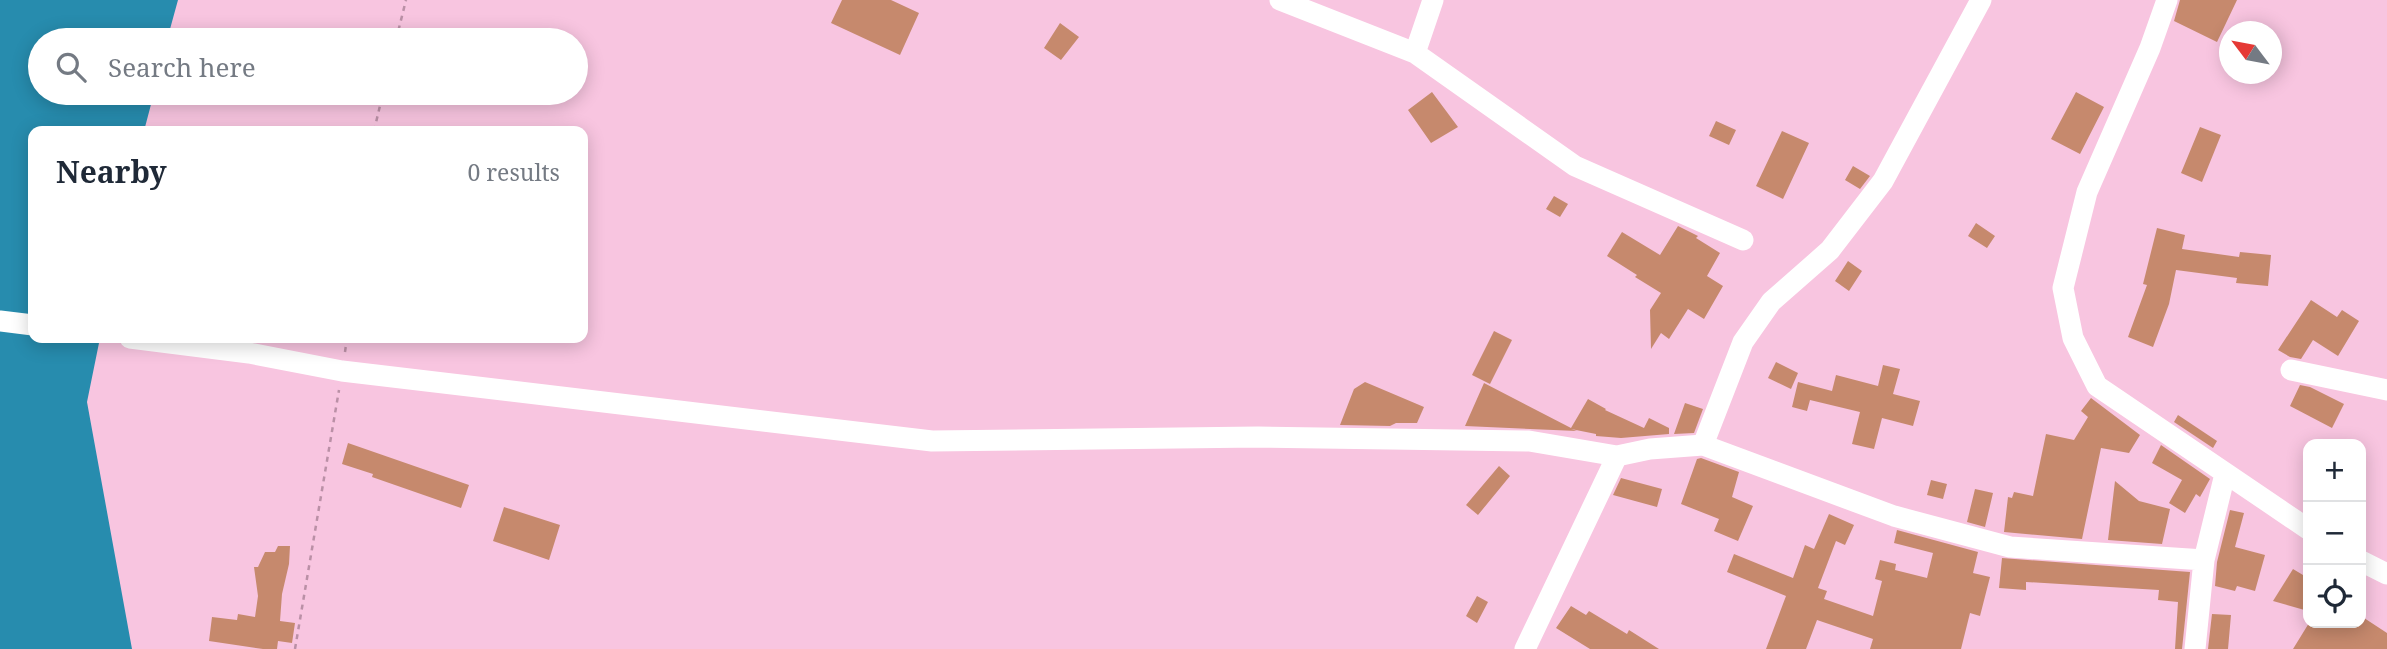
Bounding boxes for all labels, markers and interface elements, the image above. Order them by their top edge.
north arrow [2219,21,2282,84]
search box [28,28,588,105]
icon: search [52,48,90,86]
text: Search here [108,49,256,85]
text: Nearby [56,151,167,192]
text: 0 results [467,156,560,188]
map controls [2303,439,2366,628]
button: + [2303,439,2366,502]
button: − [2303,502,2366,565]
button: locate [2303,565,2366,628]

